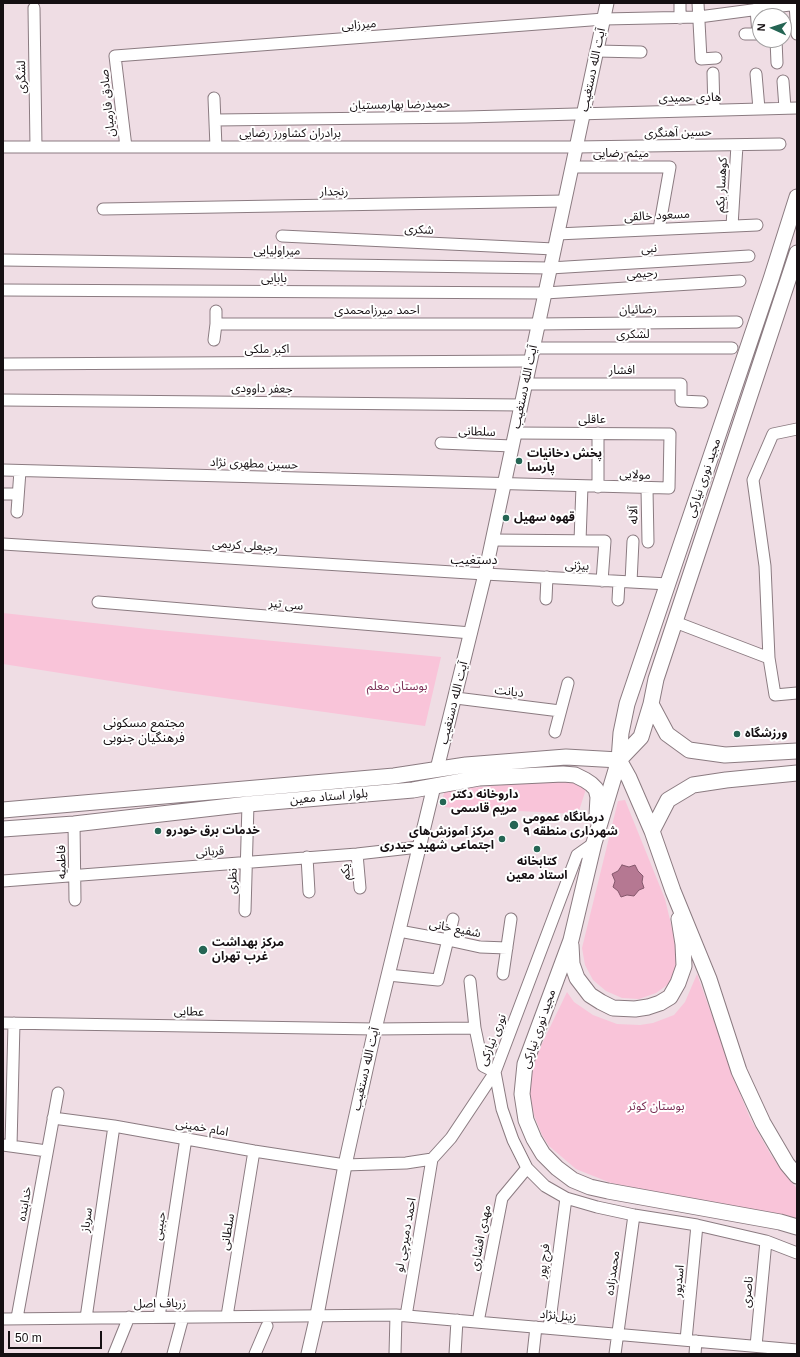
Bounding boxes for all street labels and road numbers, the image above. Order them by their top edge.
street label: میرزایی [341,17,377,33]
street label: آیت الله دستغیب [577,27,609,113]
street label: لشگری [15,60,29,94]
street label: صادق فارمیان [97,68,119,138]
street label: هادی حمیدی [659,90,721,106]
street label: حمیدرضا بهارمستیان [350,97,450,113]
street label: حسین آهنگری [644,125,712,141]
street label: برادران کشاورز رضایی [239,127,341,141]
street label: میثم رضایی [593,147,649,161]
street label: کوهسار یکم [713,157,731,213]
street label: رنجدار [320,185,348,199]
street label: مسعود خالقی [624,207,690,225]
street label: شکری [404,222,434,238]
street label: نبی [640,241,658,257]
street label: میراولیایی [253,243,301,259]
street label: رحیمی [626,266,658,282]
street label: بابایی [261,272,287,286]
street label: رضائیان [619,302,657,318]
street label: احمد میرزامحمدی [334,304,420,318]
street label: لشکری [616,328,650,342]
street label: اکبر ملکی [245,343,289,357]
street label: آیت الله دستغیب [509,344,541,430]
street label: افشار [609,364,635,378]
street label: جعفر داوودی [231,381,293,397]
street label: عاقلی [578,413,606,427]
street label: سلطانی [458,424,496,440]
street label: مجید نوری نیارکی [684,437,724,519]
street label: حسین مطهری نژاد [210,455,298,473]
street label: مولایی [619,467,651,483]
street label: آلاله [627,505,641,525]
street label: رجبعلی کریمی [212,537,278,555]
street label: بیژنی [565,558,589,574]
street label: سی تیر [268,596,304,614]
street label: آیت الله دستغیب [437,660,471,746]
street label: دیانت [494,683,524,701]
street label: بلوار استاد معین [289,786,369,808]
street label: قربانی [195,844,225,860]
street label: فاطمیه [55,845,69,879]
street label: یکم [338,863,354,881]
street label: نظری [225,868,241,894]
street label: شفیع خانی [428,917,482,941]
street label: مجید نوری نیارکی [519,988,559,1070]
street label: عطایی [174,1004,204,1020]
street label: نوری نیارکی [476,1012,510,1068]
street label: آیت الله دستغیب [349,1026,383,1112]
street label: امام خمینی [175,1116,229,1140]
street label: خدابنده [15,1186,35,1222]
street label: احمد دمیرچی لو [392,1197,420,1273]
street label: مهدی افشاری [468,1204,494,1272]
street label: سرباز [78,1207,96,1233]
street label: حبیبی [151,1211,169,1241]
street label: سلطانی [218,1213,238,1251]
street label: فرج پور [535,1243,553,1279]
street label: محمدزاده [603,1250,623,1296]
street label: اسدپور [670,1264,688,1298]
street label: ناصری [739,1276,757,1308]
street label: زرباف اصل [134,1296,186,1312]
street label: زینل‌نژاد [539,1307,577,1325]

